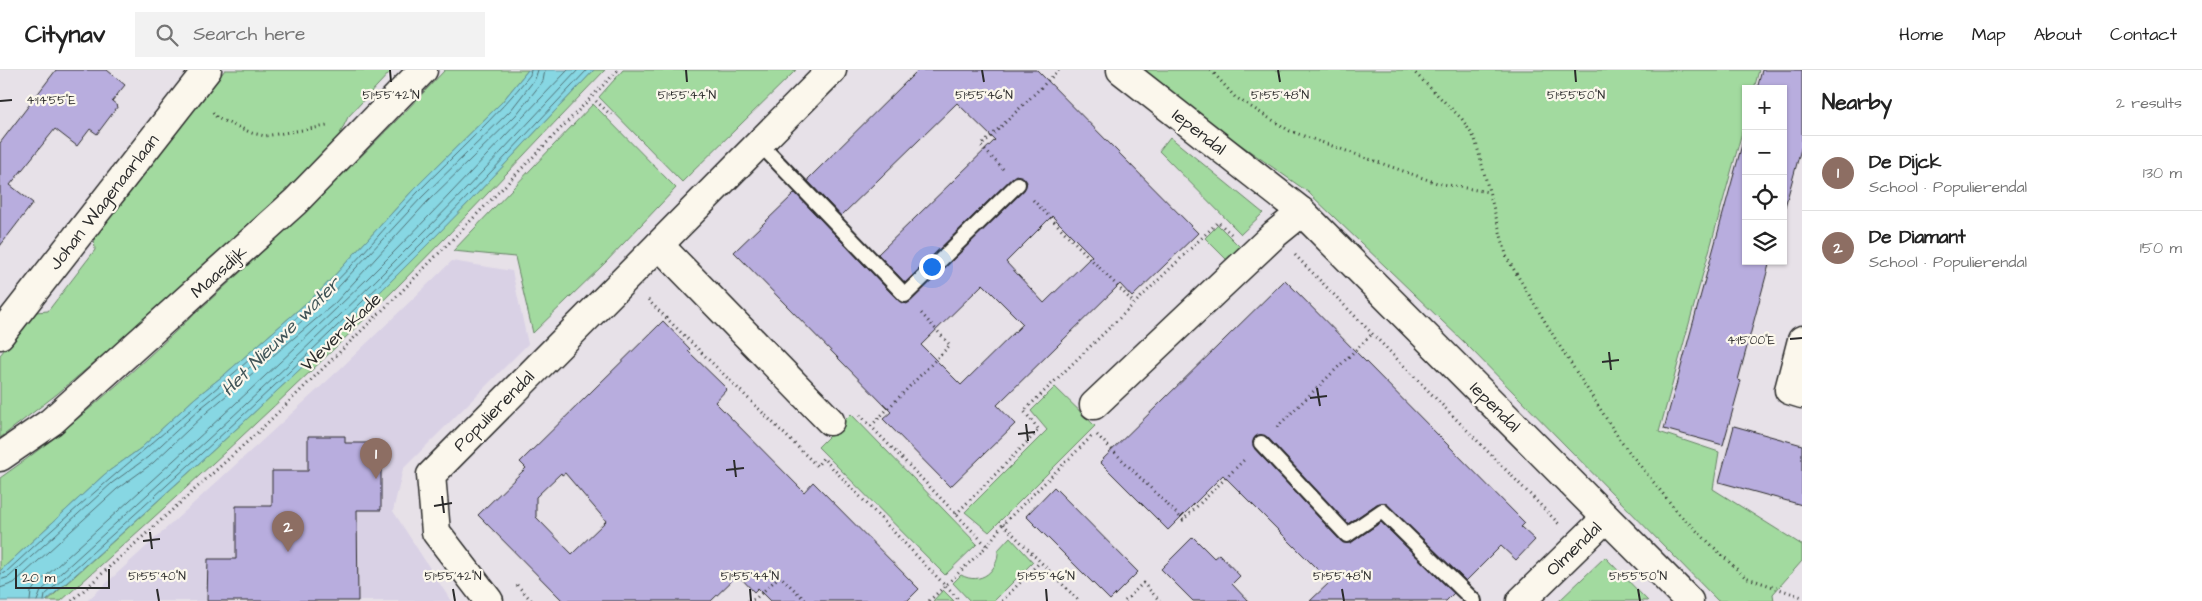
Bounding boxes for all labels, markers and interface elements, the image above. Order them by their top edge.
search box [135,12,485,57]
text: Citynav [25,18,105,52]
icon: search [153,21,181,49]
text: Search here [193,21,305,48]
text: Home [1899,22,1944,47]
text: Map [1972,22,2006,47]
text: About [2034,22,2082,47]
text: Contact [2110,22,2177,47]
map controls [1742,85,1787,265]
button: + [1742,85,1787,130]
text: 51°55'42"N [363,87,420,104]
text: 51°55'44"N [658,87,717,104]
text: 51°55'46"N [955,87,1013,104]
text: 51°55'48"N [1251,87,1309,104]
text: 51°55'50"N [1547,87,1605,104]
text: Nearby [1822,88,1892,117]
text: 4°14'55"E [26,92,76,109]
text: 2 results [2116,92,2182,114]
street label: Iependal [1167,103,1231,161]
street label: Johan Wagenaarlaan [43,129,166,276]
button: − [1742,130,1787,175]
text: De Dijck [1869,149,1941,176]
text: 1 [1837,162,1839,184]
text: 130 m [2143,162,2182,184]
button: locate [1742,175,1787,220]
text: School · Populierendal [1869,176,2027,198]
button: layers [1742,220,1787,265]
text: De Diamant [1869,224,1966,251]
text: 2 [1833,237,1843,259]
text: 150 m [2140,237,2182,259]
street label: Maasdijk [185,240,253,304]
text: School · Populierendal [1869,251,2027,273]
your location [919,254,945,280]
water label: Het Nieuwe water [215,270,348,403]
street label: Weverskade [295,287,387,377]
text: 4°15'00"E [1727,332,1775,349]
street label: Populierendal [448,365,540,457]
street label: Iependal [1464,376,1526,438]
pin: 1 [360,438,392,479]
pin: 2 [272,511,304,552]
street label: Olmendal [1541,516,1608,582]
scale bar [15,566,110,589]
text: 20 m [22,568,55,588]
text: 51°55'40"N [128,568,186,585]
text: 51°55'42"N [425,568,482,585]
text: 51°55'44"N [721,568,780,585]
text: 51°55'46"N [1017,568,1075,585]
text: 51°55'48"N [1313,568,1371,585]
text: 51°55'50"N [1609,568,1667,585]

